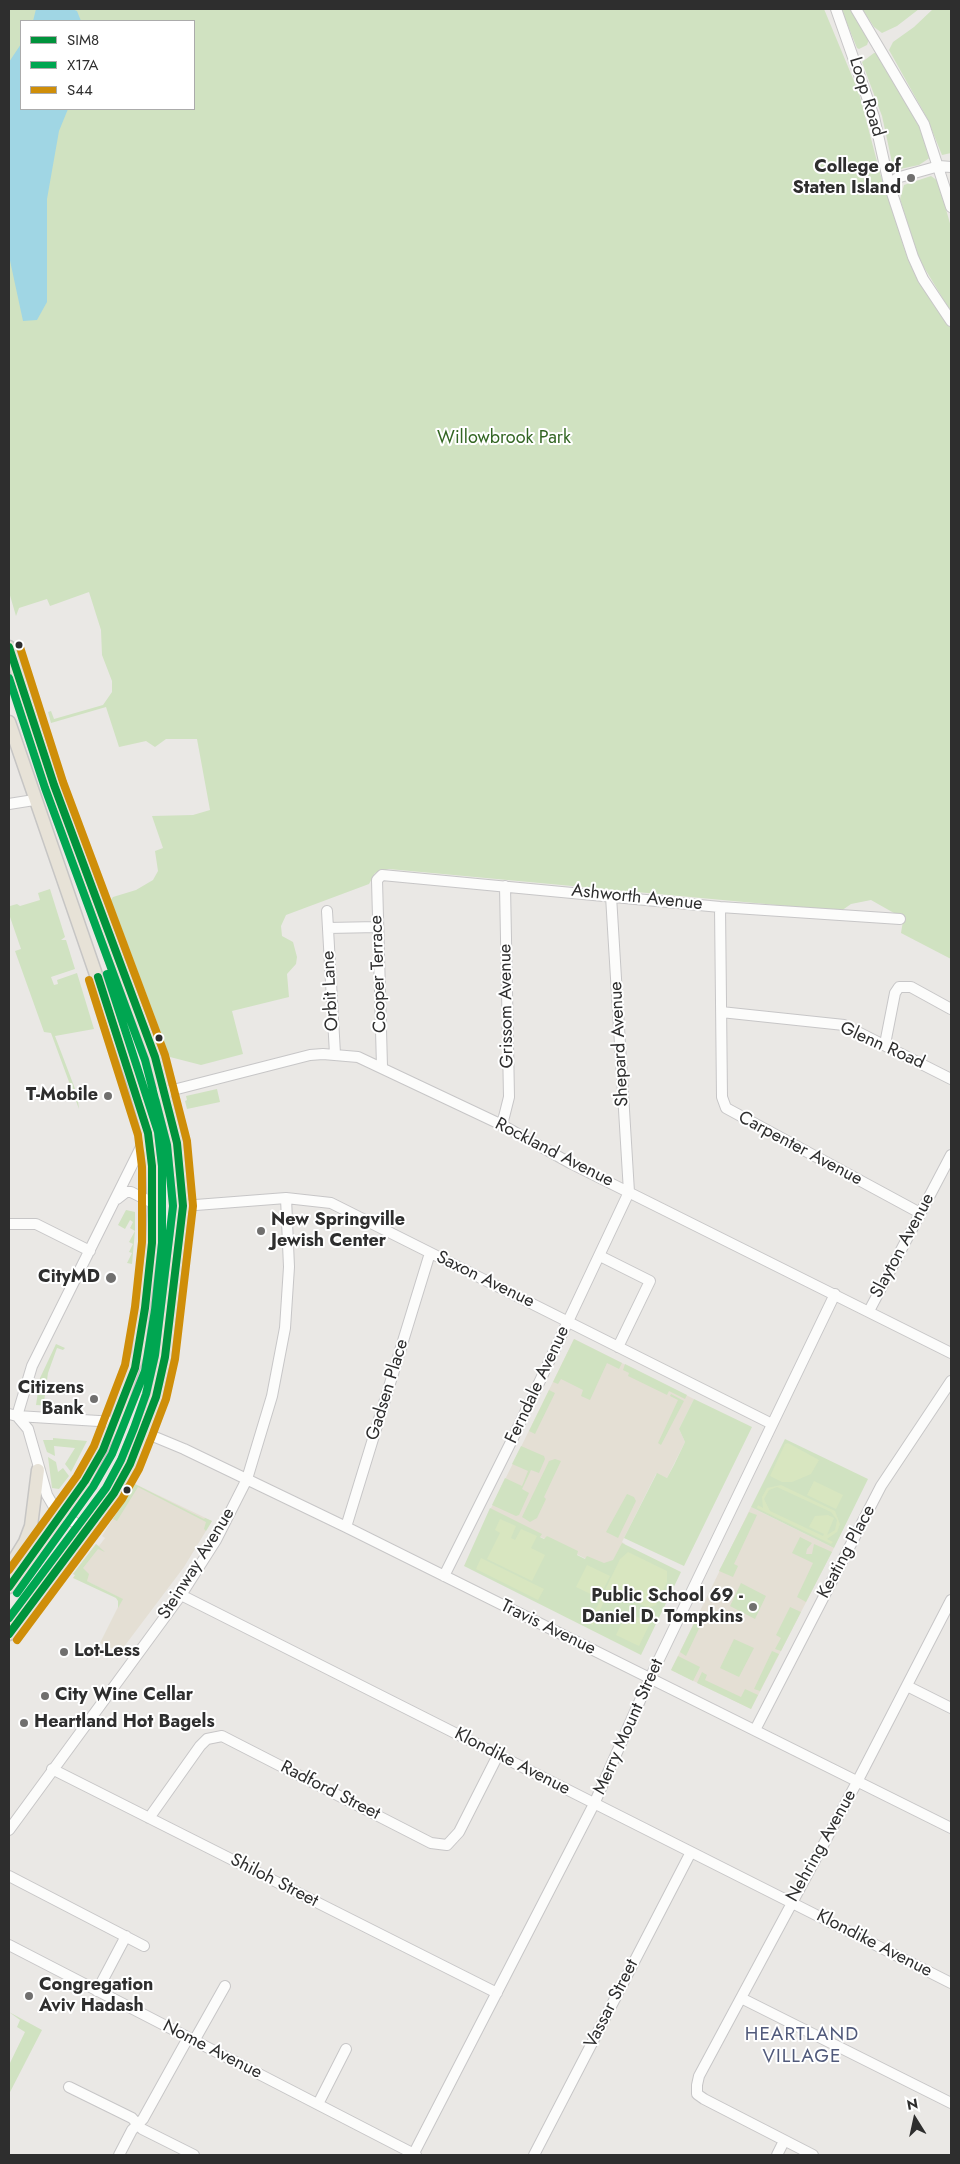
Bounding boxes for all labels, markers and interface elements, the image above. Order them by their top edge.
legend [20,20,195,110]
text: SIM8 [67,29,99,51]
text: X17A [67,54,98,76]
street label: Loop Road [844,55,888,139]
text: S44 [67,79,93,101]
place label: College of Staten Island [793,157,901,200]
marker: College of Staten Island [905,172,917,184]
park label: Willowbrook Park [437,428,571,450]
unlabelled marker [14,640,24,650]
street label: Ashworth Avenue [570,880,704,916]
street label: Cooper Terrace [366,915,392,1033]
street label: Grissom Avenue [495,943,519,1069]
street label: Orbit Lane [318,950,344,1032]
street label: Shepard Avenue [606,981,634,1107]
street label: Glenn Road [836,1018,928,1074]
unlabelled marker [154,1033,164,1043]
place label: T-Mobile [26,1085,98,1107]
marker: T-Mobile [102,1090,114,1102]
street label: Carpenter Avenue [734,1107,866,1191]
street label: Rockland Avenue [491,1114,617,1192]
street label: Slayton Avenue [866,1190,940,1302]
place label: New Springville Jewish Center [271,1210,405,1252]
marker: New Springville Jewish Center [255,1225,267,1237]
street label: Saxon Avenue [432,1247,538,1313]
place label: CityMD [38,1267,100,1289]
marker: CityMD [104,1271,118,1285]
street label: Ferndale Avenue [501,1323,575,1447]
street label: Gadsen Place [362,1337,414,1443]
place label: Citizens Bank [18,1378,84,1420]
marker: Citizens Bank [88,1393,100,1405]
unlabelled marker [122,1485,132,1495]
street label: Keating Place [813,1502,881,1602]
street label: Steinway Avenue [154,1504,240,1624]
place label: Public School 69 - Daniel D. Tompkins [582,1586,743,1628]
street label: Travis Avenue [497,1596,599,1660]
marker: Public School 69 - Daniel D. Tompkins [747,1601,759,1613]
place label: Lot-Less [74,1641,140,1663]
marker: Lot-Less [58,1646,70,1658]
street label: Merry Mount Street [589,1656,669,1798]
place label: City Wine Cellar [55,1685,193,1707]
marker: City Wine Cellar [39,1690,51,1702]
place label: Heartland Hot Bagels [34,1712,215,1734]
marker: Heartland Hot Bagels [18,1717,30,1729]
street label: Klondike Avenue [451,1724,573,1800]
street label: Radford Street [277,1757,383,1825]
street label: Nehring Avenue [782,1786,862,1906]
street label: Shiloh Street [226,1850,322,1912]
street label: Klondike Avenue [813,1906,935,1982]
street label: Vassar Street [580,1956,644,2052]
place label: Congregation Aviv Hadash [39,1975,153,2018]
marker: Congregation Aviv Hadash [23,1990,35,2002]
street label: Nome Avenue [159,2016,265,2084]
district label: HEARTLAND VILLAGE [744,2024,860,2068]
text: N [905,2093,920,2115]
north arrow [890,2094,940,2144]

